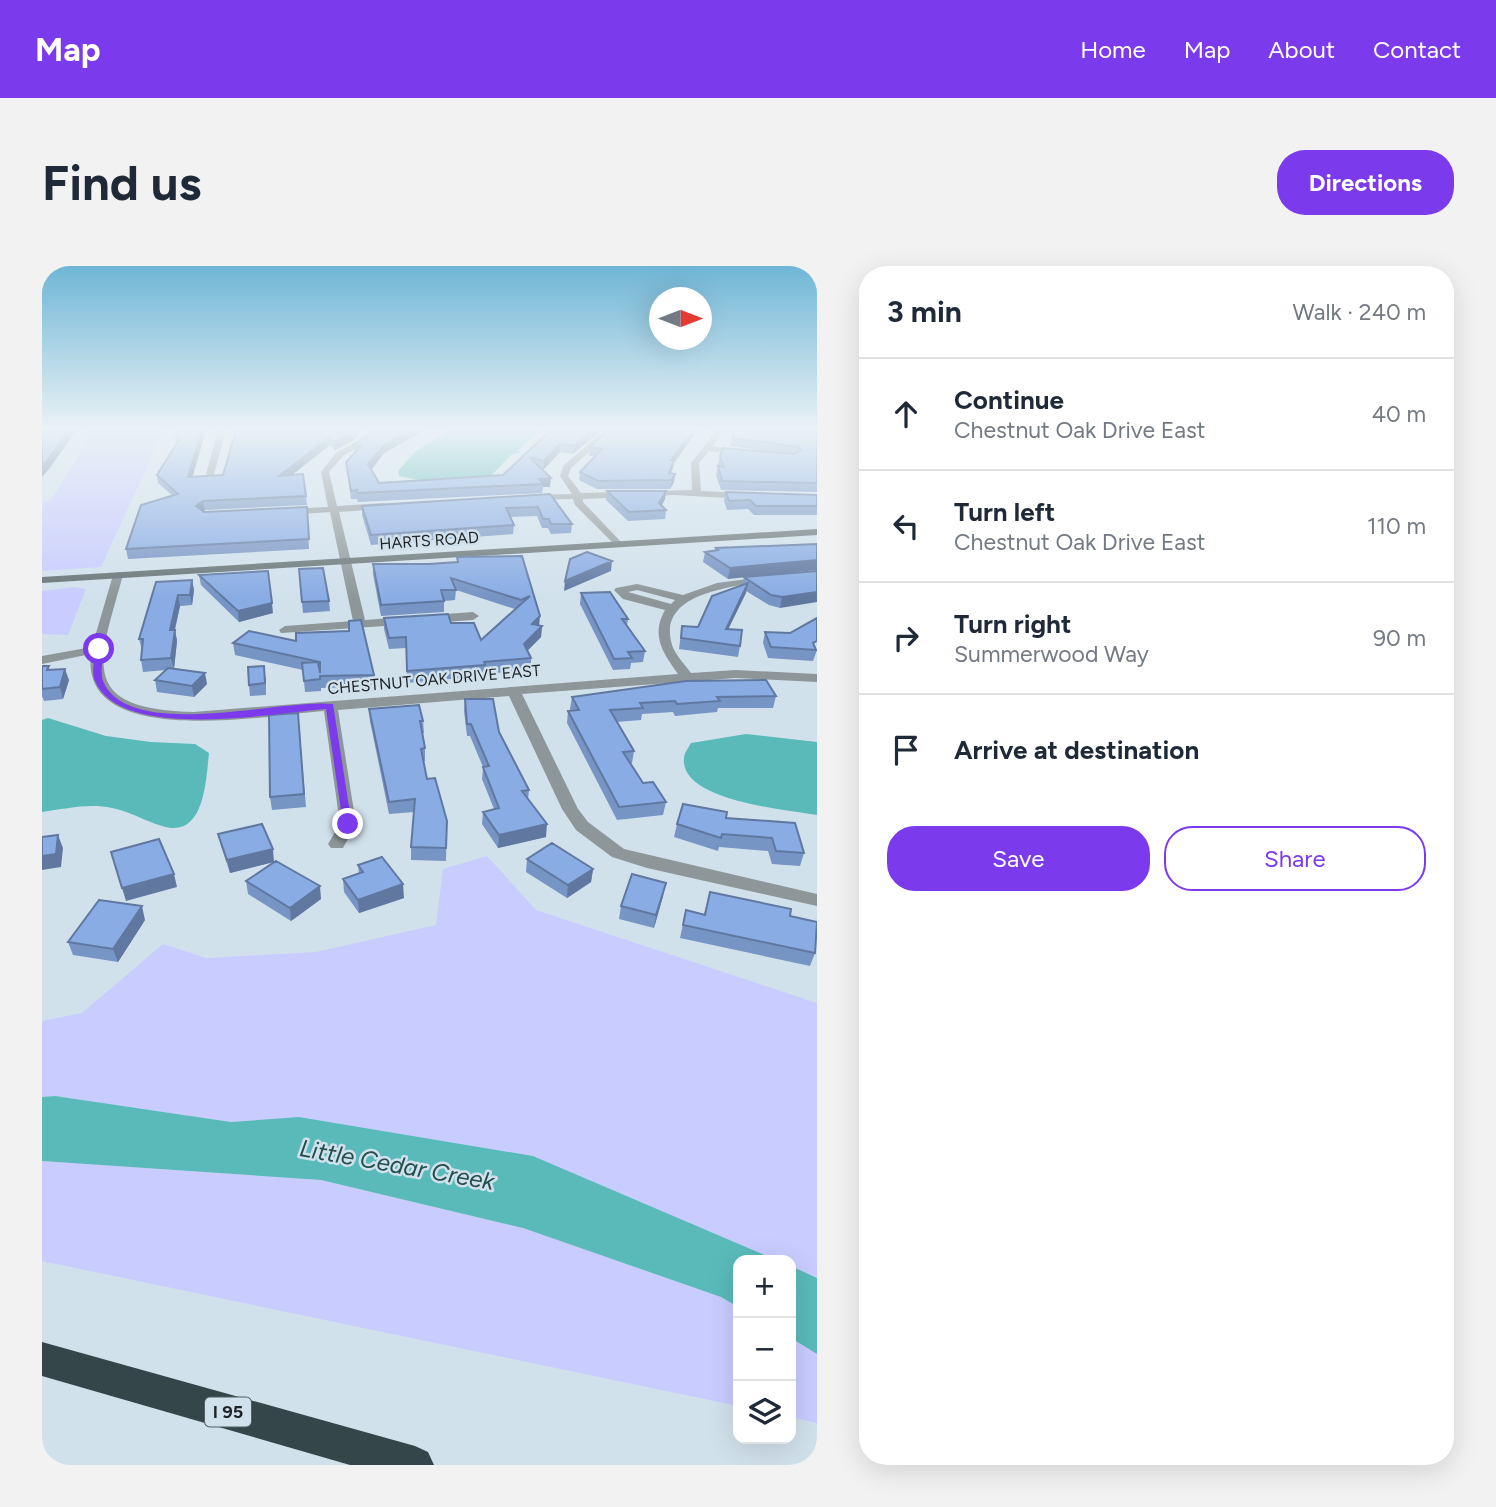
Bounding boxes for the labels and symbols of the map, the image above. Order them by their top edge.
north arrow [649,287,712,350]
street label: HARTS ROAD [379,528,479,553]
route start [83,633,114,664]
street label: CHESTNUT OAK DRIVE EAST [327,661,542,698]
route end [332,808,363,839]
water label: Little Cedar Creek [297,1133,498,1196]
road number: I 95 [205,1398,251,1427]

